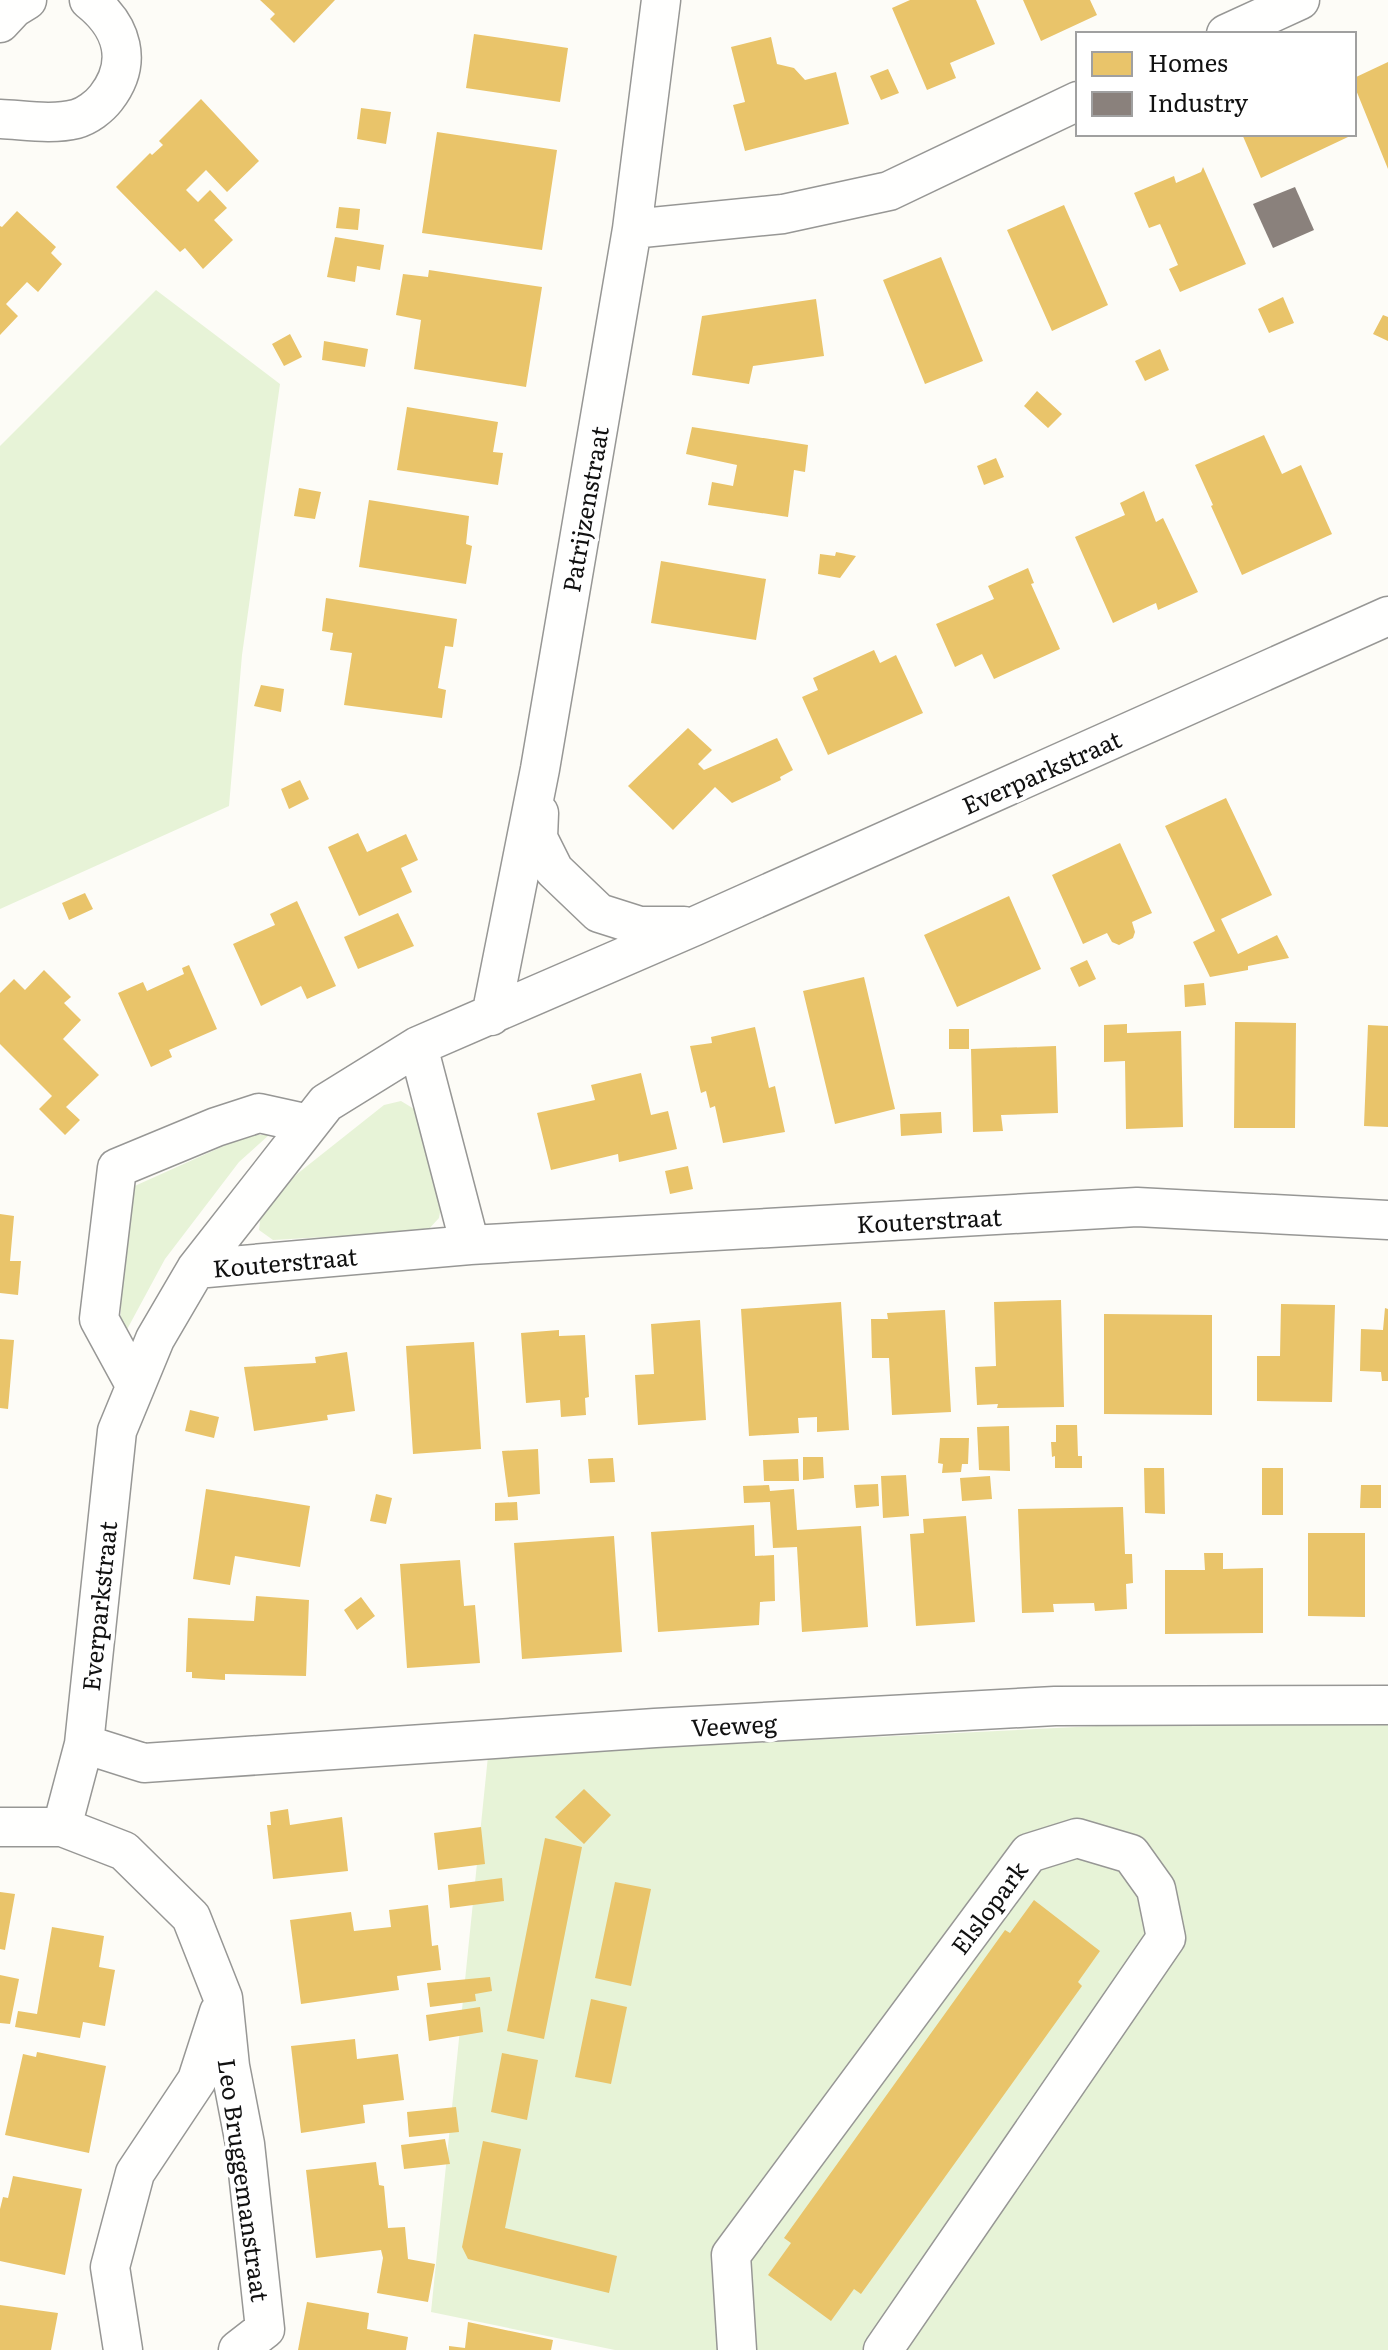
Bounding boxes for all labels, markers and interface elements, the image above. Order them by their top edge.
legend [1076,32,1356,136]
text: Homes [1148,44,1228,79]
text: Industry [1148,84,1248,119]
street label: Patrijzenstraat [552,423,616,595]
street label: Everparkstraat [956,720,1126,822]
street label: Kouterstraat [856,1198,1003,1240]
street label: Kouterstraat [211,1237,359,1285]
street label: Everparkstraat [72,1519,124,1693]
street label: Veeweg [690,1704,779,1744]
street label: Elslopark [941,1853,1035,1961]
street label: Leo Bruggemanstraat [211,2056,279,2304]

